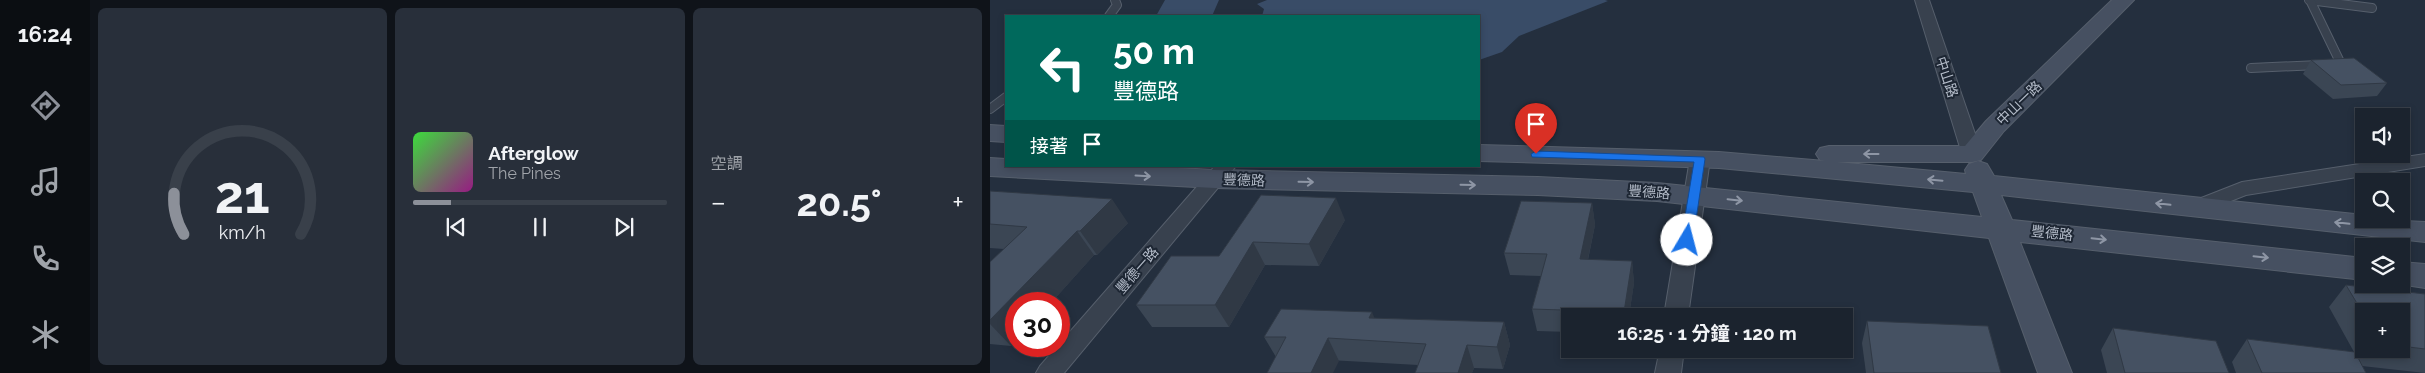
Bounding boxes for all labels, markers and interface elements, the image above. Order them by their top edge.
text: 16:24 [18,21,72,47]
text: 50 m [1113,31,1195,72]
icon: left [1030,35,1095,100]
street label: 中山路 [1933,55,1961,99]
text: 豐德路 [1113,78,1179,104]
street label: 中山一路 [1993,78,2045,128]
icon: directions [28,88,63,123]
pin [1515,103,1557,154]
map controls [2355,108,2410,358]
button: sound [2355,108,2410,163]
icon: arrive [1522,110,1550,138]
icon: arrive [1078,130,1106,158]
text: 接著 [1030,135,1068,157]
text: Afterglow [488,142,579,164]
one-way arrow [1863,149,1880,159]
text: 空調 [711,154,743,173]
icon: music [28,164,63,199]
text: 21 [215,164,270,225]
text: The Pines [488,164,561,183]
one-way arrow [1135,171,1151,180]
street label: 豐德路 [1223,171,1265,189]
button: search [2355,173,2410,228]
one-way arrow [1927,175,1943,185]
one-way arrow [1298,177,1314,186]
text: 20.5° [796,180,882,225]
one-way arrow [1460,180,1476,190]
street label: 豐德路 [1627,183,1671,201]
text: − [711,186,726,219]
text: + [952,186,964,219]
one-way arrow [1727,195,1743,205]
one-way arrow [2155,199,2171,209]
icon: previous [442,213,470,241]
icon: pause [526,213,554,241]
icon: next [610,213,638,241]
position arrow [1660,213,1712,265]
one-way arrow [2334,218,2350,228]
text: km/h [219,222,266,243]
street label: 豐德路 [2030,223,2074,243]
one-way arrow [2091,234,2107,244]
button: layers [2355,238,2410,293]
icon: phone [28,241,63,276]
street label: 豐德一路 [1113,244,1161,296]
one-way arrow [2252,252,2268,262]
speed limit sign: 30 [1005,292,1070,357]
button: + [2355,303,2410,358]
icon: climate [28,317,63,352]
text: 16:25 · 1 分鐘 · 120 m [1617,322,1797,344]

